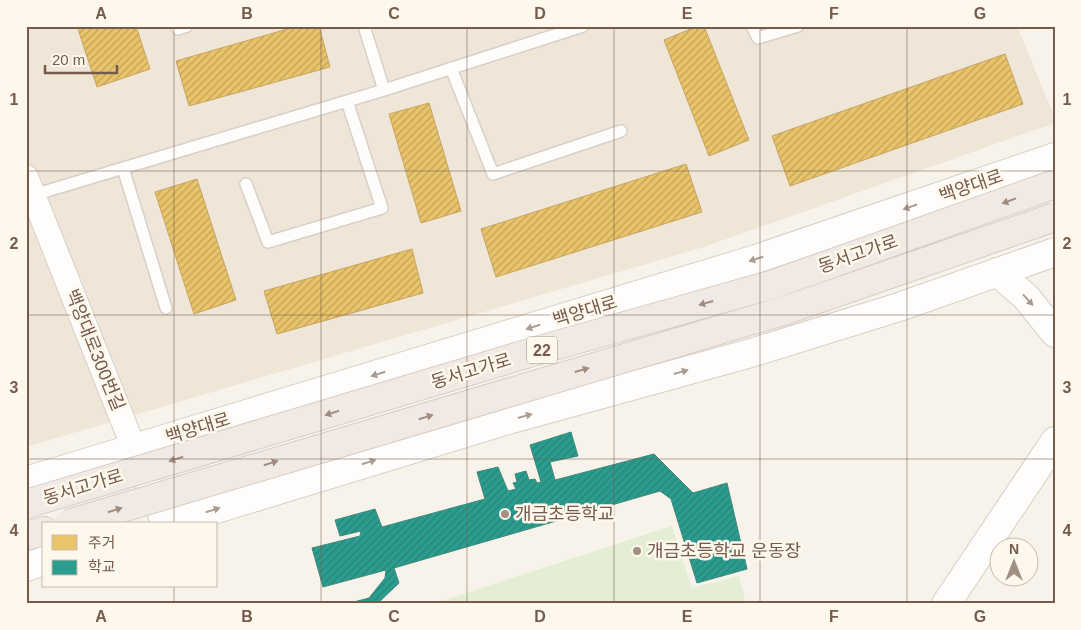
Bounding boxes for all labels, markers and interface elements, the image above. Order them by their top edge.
text: A [95,5,107,22]
text: B [241,5,253,22]
text: C [388,5,400,22]
text: D [534,5,546,22]
text: E [682,5,693,22]
text: F [829,5,839,22]
text: G [974,5,986,22]
scale bar [45,42,118,74]
text: 20 m [52,51,85,68]
text: 1 [10,91,19,108]
text: 1 [1063,91,1072,108]
street label: 백양대로 [936,166,1006,206]
one-way arrow [1001,197,1016,205]
one-way arrow [902,204,917,211]
street label: 동서고가로 [816,231,900,277]
text: 2 [10,235,19,252]
text: 2 [1063,235,1072,252]
one-way arrow [748,256,763,264]
street label: 백양대로300번길 [61,286,129,414]
street label: 백양대로 [550,292,620,330]
one-way arrow [1022,294,1034,306]
one-way arrow [698,299,713,307]
one-way arrow [526,323,541,331]
road number: 22 [527,336,557,364]
street label: 동서고가로 [428,349,514,393]
one-way arrow [575,366,590,374]
one-way arrow [674,368,689,376]
one-way arrow [370,370,385,378]
text: 3 [10,379,19,396]
text: 3 [1063,379,1072,396]
street label: 백양대로 [163,409,233,447]
one-way arrow [324,409,339,417]
one-way arrow [517,411,532,419]
one-way arrow [419,412,434,420]
one-way arrow [168,456,183,464]
one-way arrow [362,458,377,466]
one-way arrow [263,459,278,467]
street label: 동서고가로 [40,465,126,509]
place label: 개금초등학교 [515,504,614,524]
one-way arrow [108,505,123,513]
one-way arrow [206,505,221,513]
marker: 개금초등학교 [499,508,511,520]
text: 4 [10,522,19,539]
legend [42,522,218,588]
text: 4 [1063,522,1072,539]
text: 주거 [88,534,116,551]
north arrow [988,538,1038,588]
place label: 개금초등학교 운동장 [647,541,801,561]
text: N [1009,541,1019,557]
marker: 개금초등학교 운동장 [631,545,643,557]
text: 학교 [88,558,116,575]
text: A [95,608,107,625]
text: B [241,608,253,625]
text: C [388,608,400,625]
text: D [534,608,546,625]
text: E [682,608,693,625]
text: F [829,608,839,625]
text: G [974,608,986,625]

